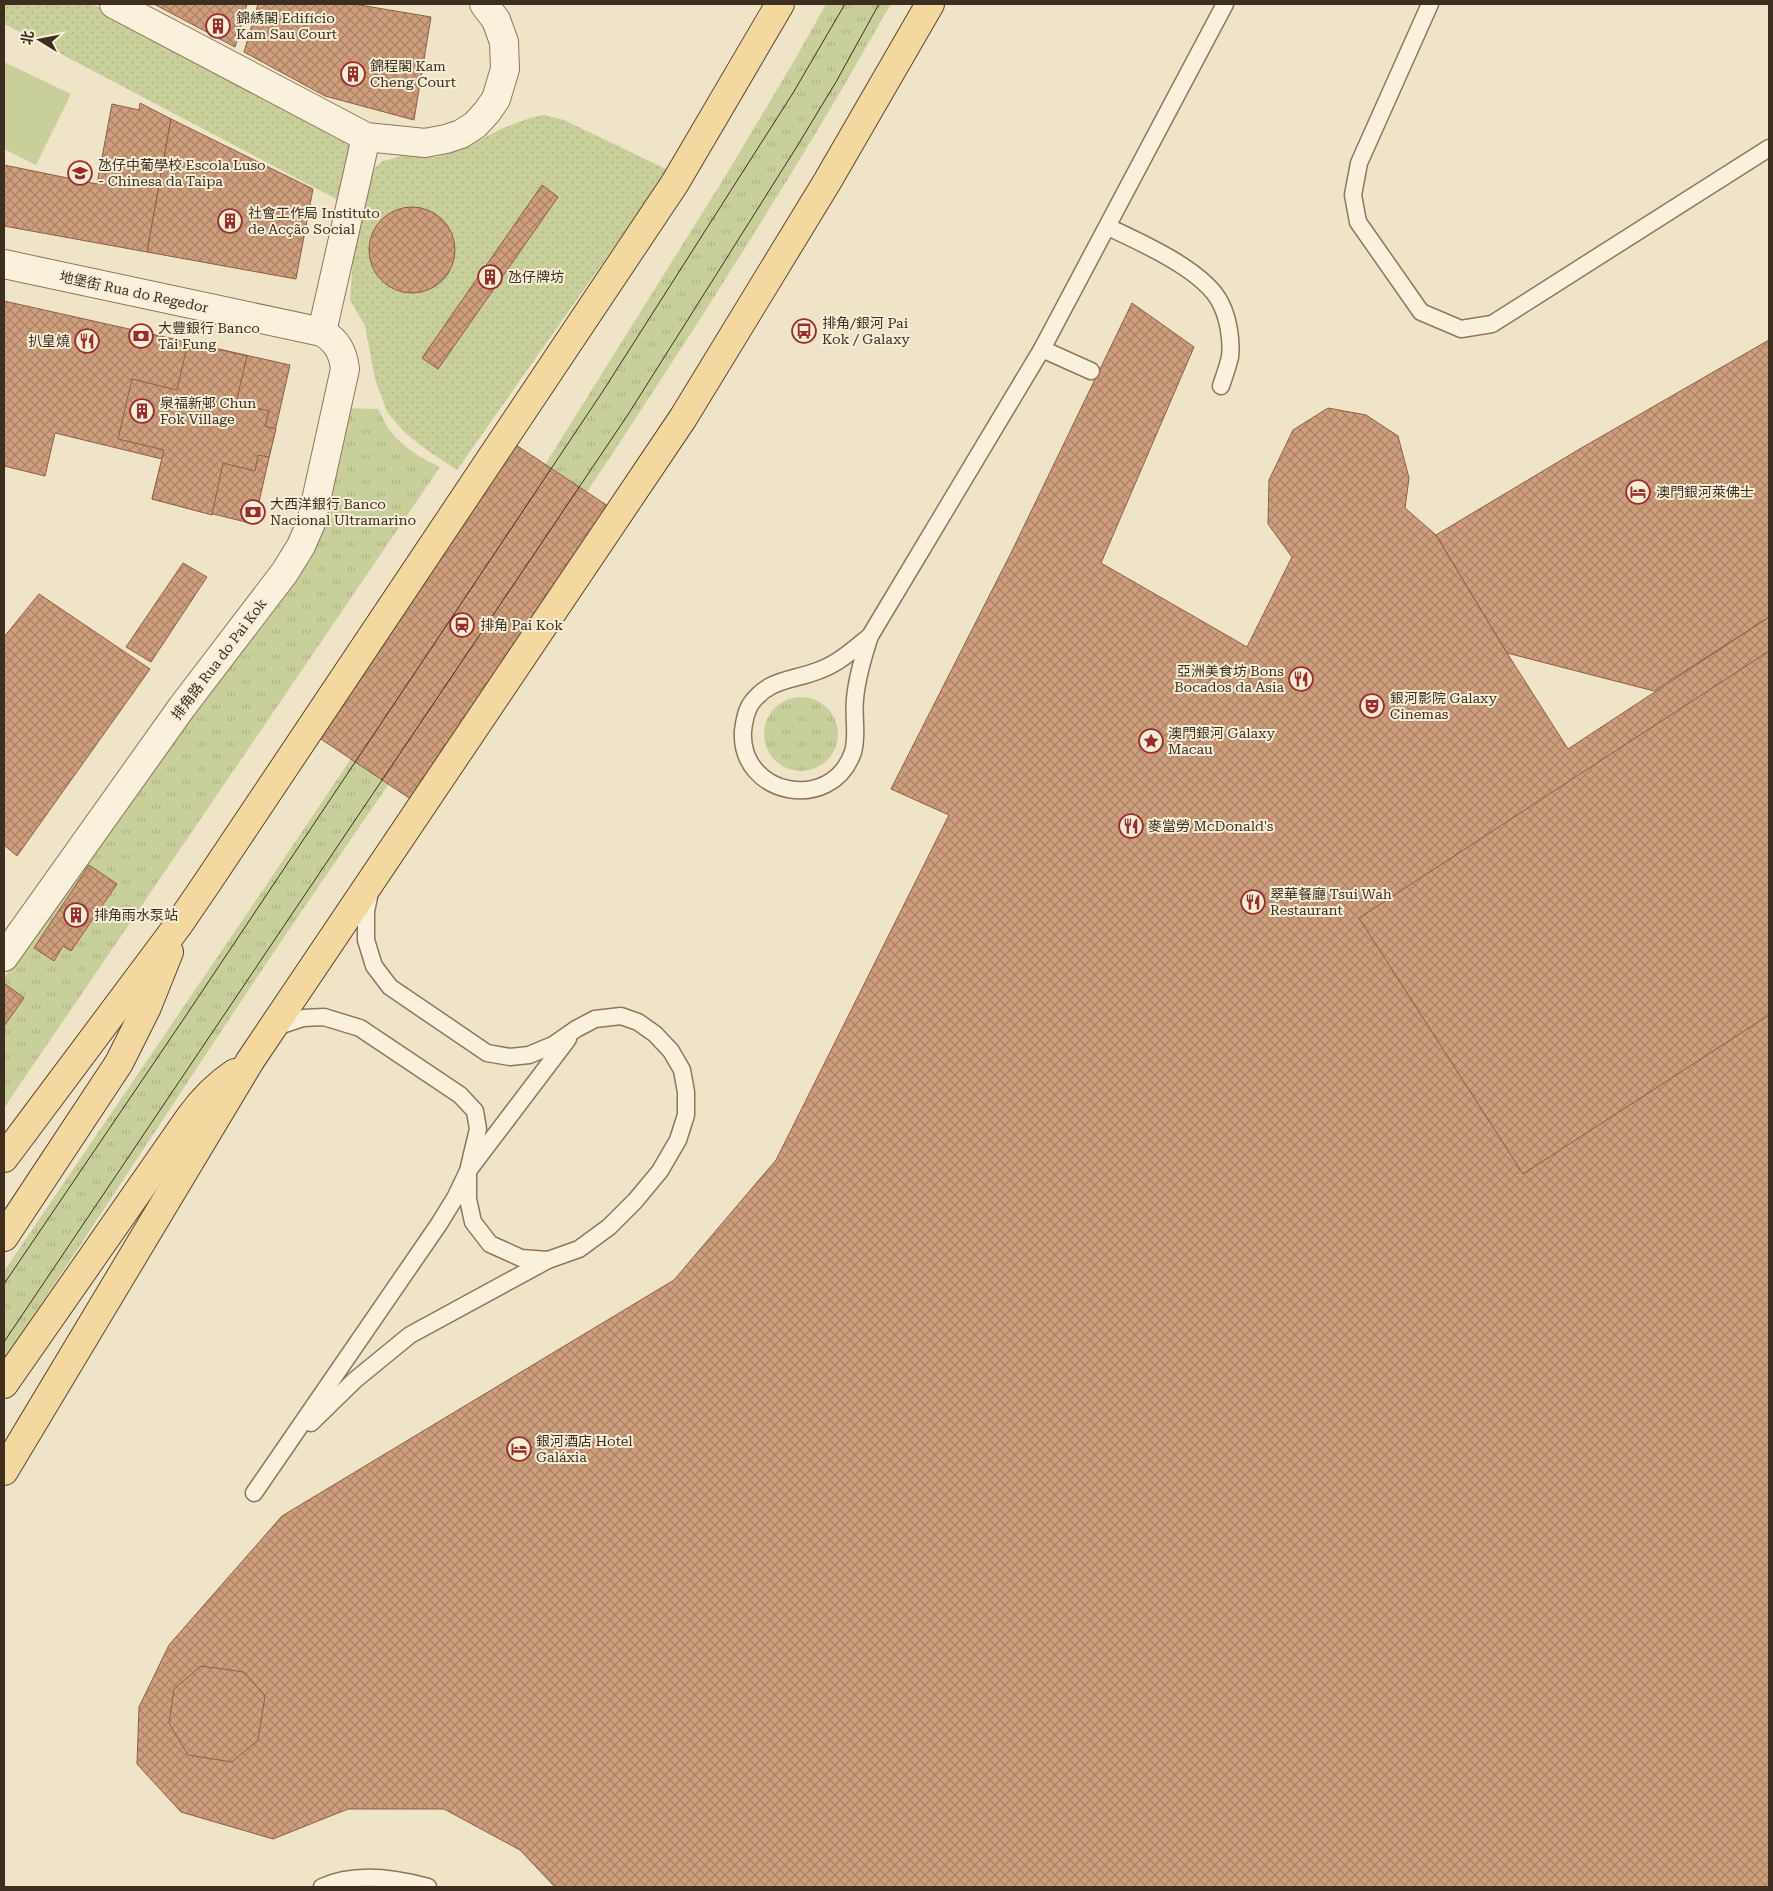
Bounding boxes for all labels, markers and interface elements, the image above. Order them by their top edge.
place label: 錦綉閣 Edifício Kam Sau Court [236,10,337,42]
building icon: 錦綉閣 Edifício Kam Sau Court [205,13,231,39]
north arrow [15,15,65,65]
text: 北 [18,29,36,46]
place label: 錦程閣 Kam Cheng Court [370,58,456,90]
building icon: 錦程閣 Kam Cheng Court [340,61,366,87]
place label: 氹仔中葡學校 Escola Luso - Chinesa da Taipa [98,157,266,189]
school or university icon: 氹仔中葡學校 Escola Luso - Chinesa da Taipa [67,160,93,186]
place label: 社會工作局 Instituto de Acção Social [248,205,380,237]
building icon: 社會工作局 Instituto de Acção Social [217,208,243,234]
building icon: 氹仔牌坊 [477,264,503,290]
street label: 地堡街 Rua do Regedor [58,268,210,316]
place label: 氹仔牌坊 [508,269,564,285]
place label: 排角/銀河 Pai Kok / Galaxy [822,315,910,347]
bus stop icon: 排角/銀河 Pai Kok / Galaxy [791,318,817,344]
place label: 大豐銀行 Banco Tai Fung [158,320,260,352]
bank icon: 大豐銀行 Banco Tai Fung [128,323,154,349]
restaurant icon: 扒皇燒 [74,328,100,354]
place label: 扒皇燒 [28,333,70,349]
place label: 泉福新邨 Chun Fok Village [160,395,256,427]
building icon: 泉福新邨 Chun Fok Village [129,398,155,424]
hotel icon: 澳門銀河萊佛士 [1625,479,1651,505]
place label: 澳門銀河萊佛士 [1656,484,1754,500]
place label: 大西洋銀行 Banco Nacional Ultramarino [270,496,416,528]
bank icon: 大西洋銀行 Banco Nacional Ultramarino [240,499,266,525]
street label: 排角路 Rua do Pai Kok [168,595,270,723]
station icon: 排角 Pai Kok [449,612,475,638]
place label: 排角 Pai Kok [480,617,563,633]
place label: 亞洲美食坊 Bons Bocados da Asia [1174,663,1284,695]
restaurant icon: 亞洲美食坊 Bons Bocados da Asia [1288,666,1314,692]
place label: 銀河影院 Galaxy Cinemas [1390,690,1498,722]
theatre icon: 銀河影院 Galaxy Cinemas [1359,693,1385,719]
place label: 澳門銀河 Galaxy Macau [1168,725,1276,757]
place icon: 澳門銀河 Galaxy Macau [1138,728,1164,754]
restaurant icon: 麥當勞 McDonald's [1118,813,1144,839]
place label: 麥當勞 McDonald's [1148,818,1274,834]
place label: 翠華餐廳 Tsui Wah Restaurant [1270,886,1392,918]
restaurant icon: 翠華餐廳 Tsui Wah Restaurant [1240,889,1266,915]
building icon: 排角雨水泵站 [63,902,89,928]
place label: 排角雨水泵站 [94,907,178,923]
place label: 銀河酒店 Hotel Galáxia [536,1433,633,1465]
hotel icon: 銀河酒店 Hotel Galáxia [506,1436,532,1462]

